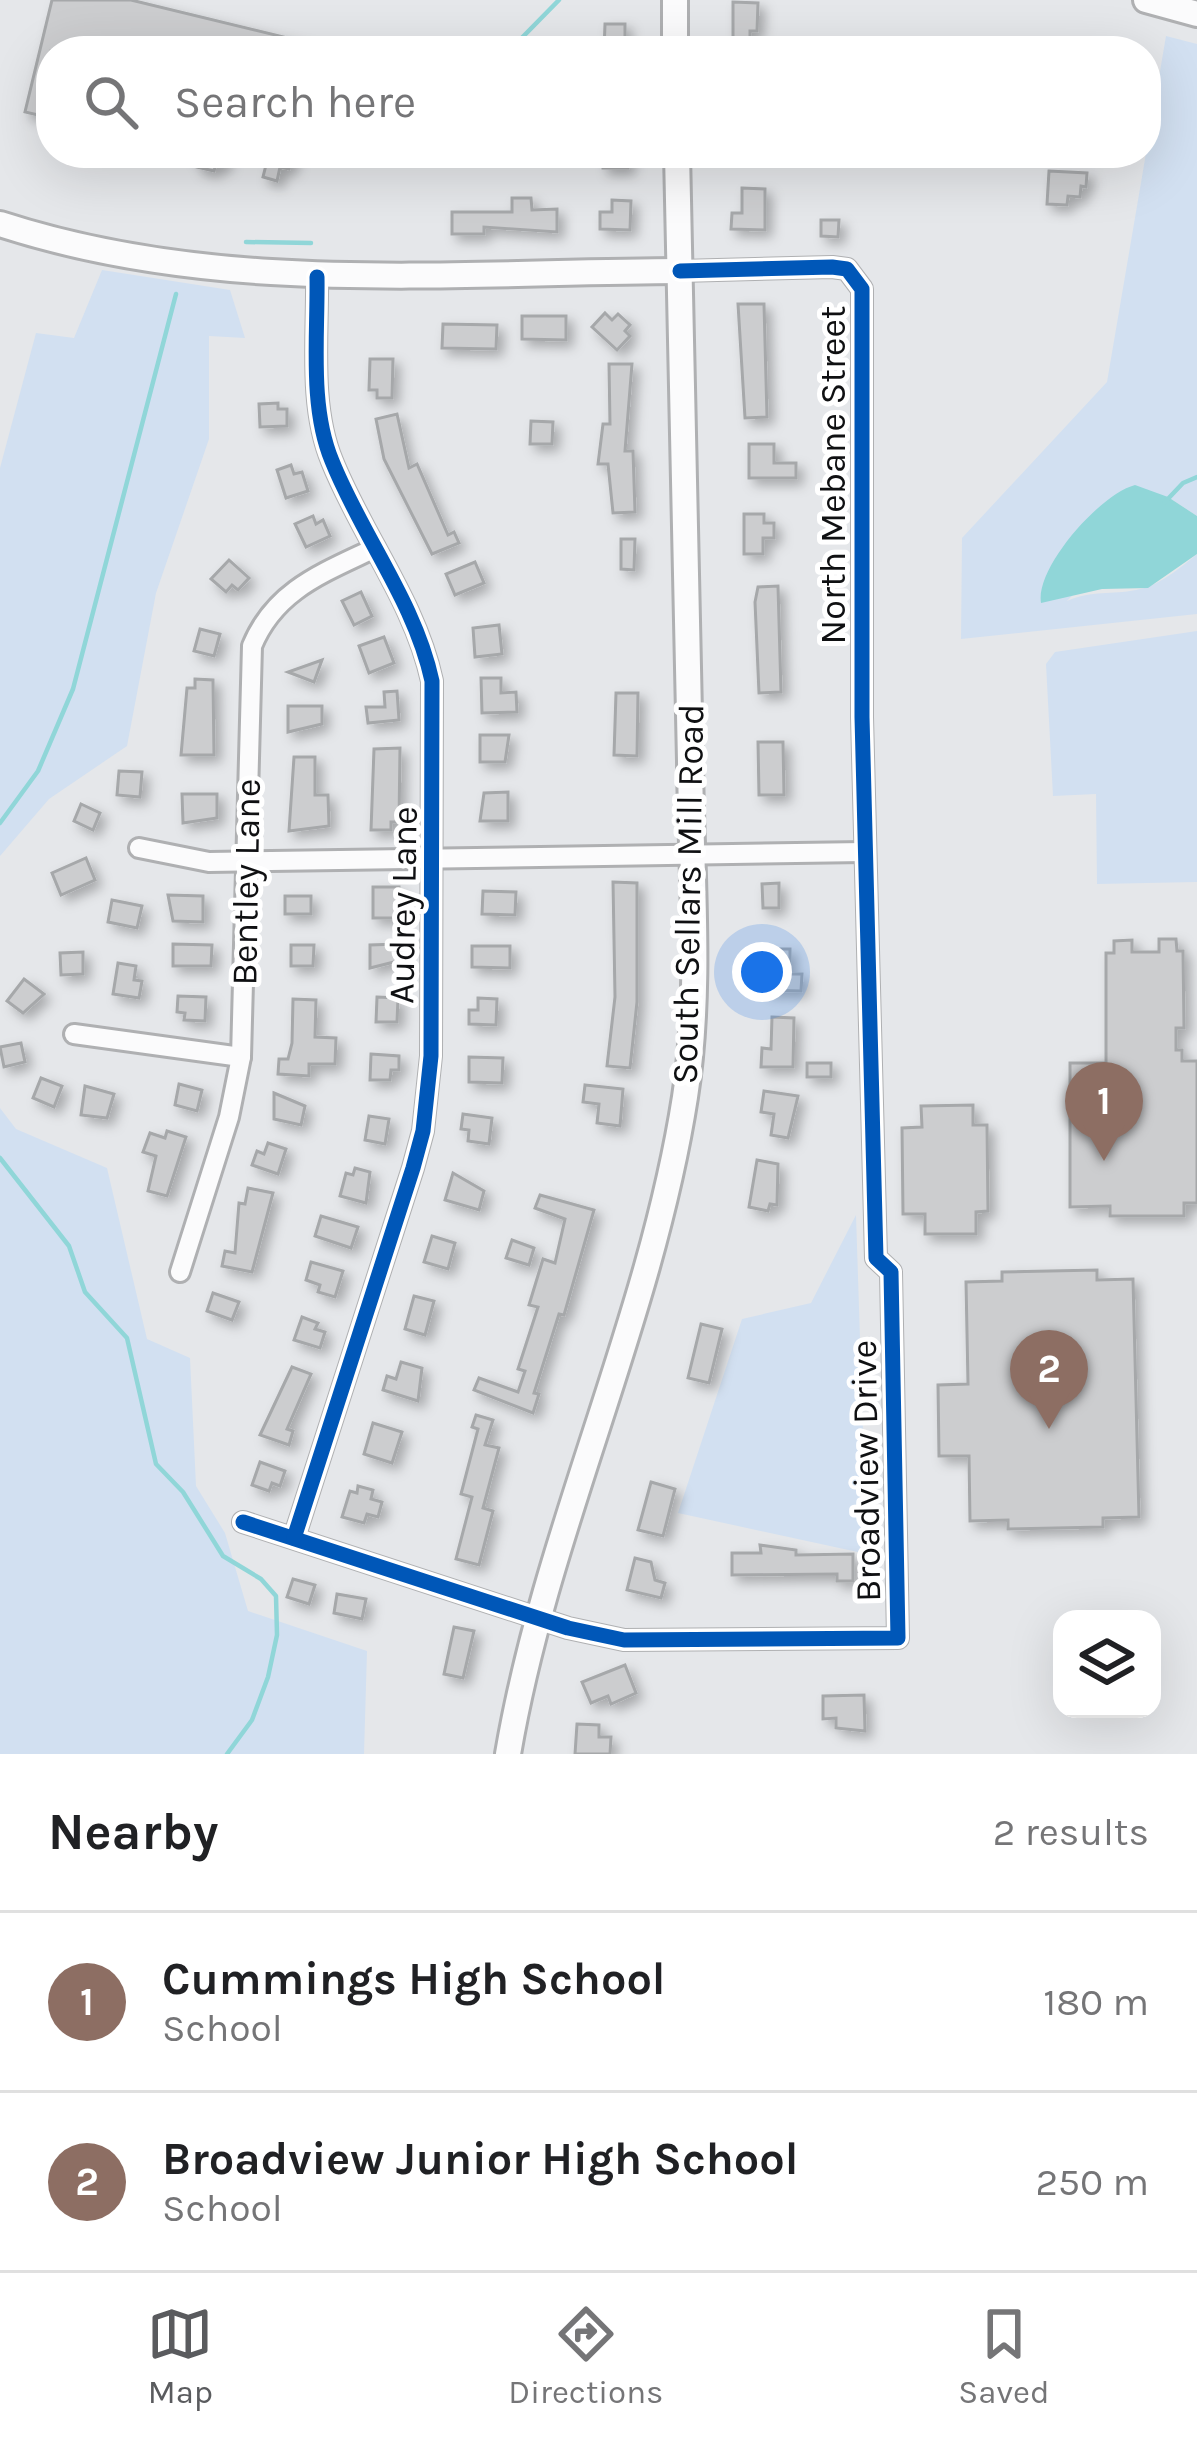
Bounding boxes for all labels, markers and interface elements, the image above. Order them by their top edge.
search box [36,36,1161,168]
icon: search [78,69,144,135]
text: Search here [174,76,416,128]
street label: North Mebane Street [812,306,854,644]
street label: South Sellars Mill Road [664,703,712,1085]
street label: Bentley Lane [223,778,269,986]
street label: Audrey Lane [380,806,426,1004]
your location [732,942,792,1002]
pin: 1 [1065,1062,1143,1161]
pin: 2 [1010,1330,1088,1429]
street label: Broadview Drive [843,1340,889,1602]
map controls [1053,1610,1161,1718]
button: layers [1053,1610,1161,1718]
text: Nearby [48,1802,218,1862]
text: 2 results [993,1809,1149,1855]
text: Cummings High School [162,1953,666,2005]
text: 1 [80,1979,94,2025]
text: 180 m [1043,1979,1149,2025]
text: School [162,2005,283,2051]
text: Broadview Junior High School [162,2133,799,2185]
text: 2 [75,2159,99,2205]
text: 250 m [1035,2159,1149,2205]
text: School [162,2185,283,2231]
tab: Map [147,2301,213,2411]
tab: Directions [508,2301,663,2411]
tab: Saved [958,2301,1050,2411]

